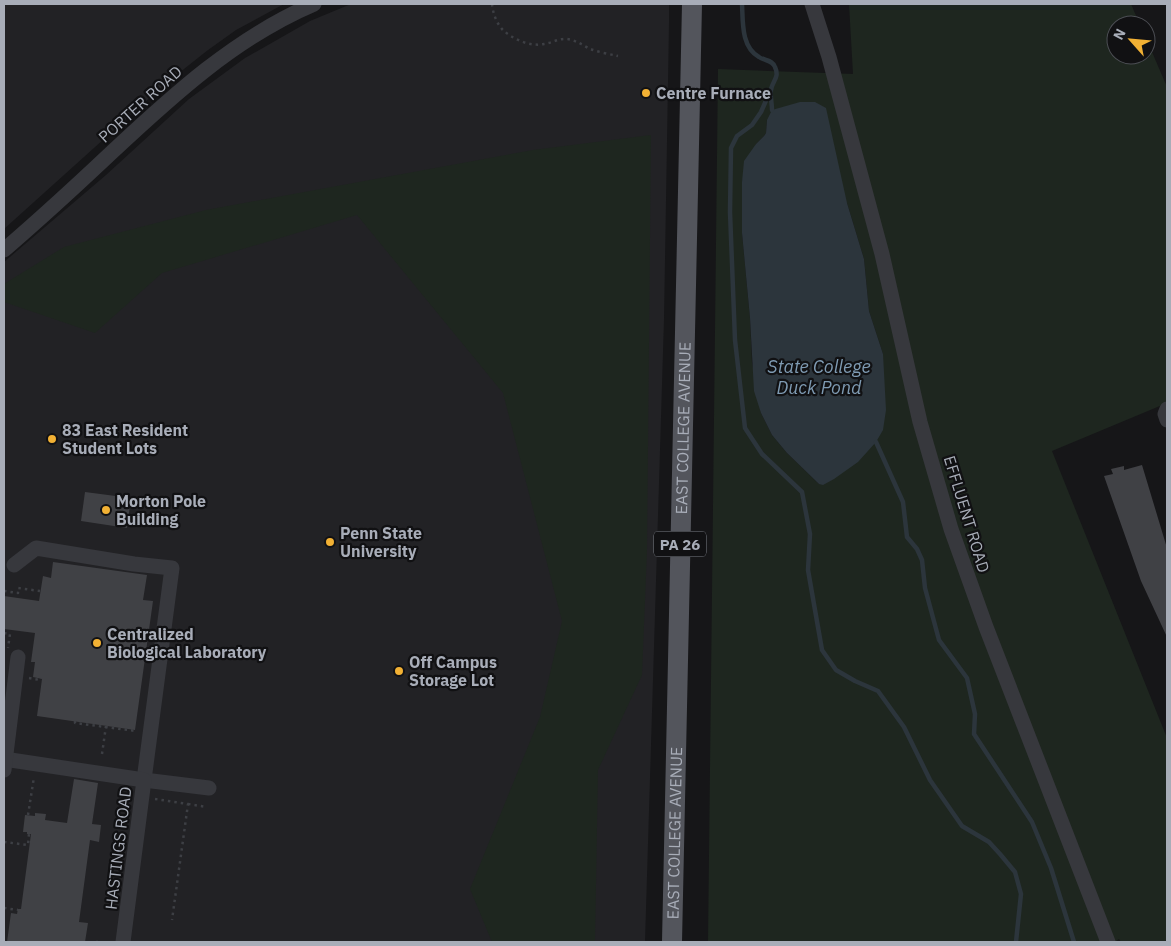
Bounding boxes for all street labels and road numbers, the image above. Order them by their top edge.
street label: PORTER ROAD [94,61,186,147]
street label: EAST COLLEGE AVENUE [671,342,695,515]
street label: EFFLUENT ROAD [940,453,994,575]
road number: PA 26 [654,532,706,556]
street label: EAST COLLEGE AVENUE [662,747,686,919]
street label: HASTINGS ROAD [101,785,135,911]

